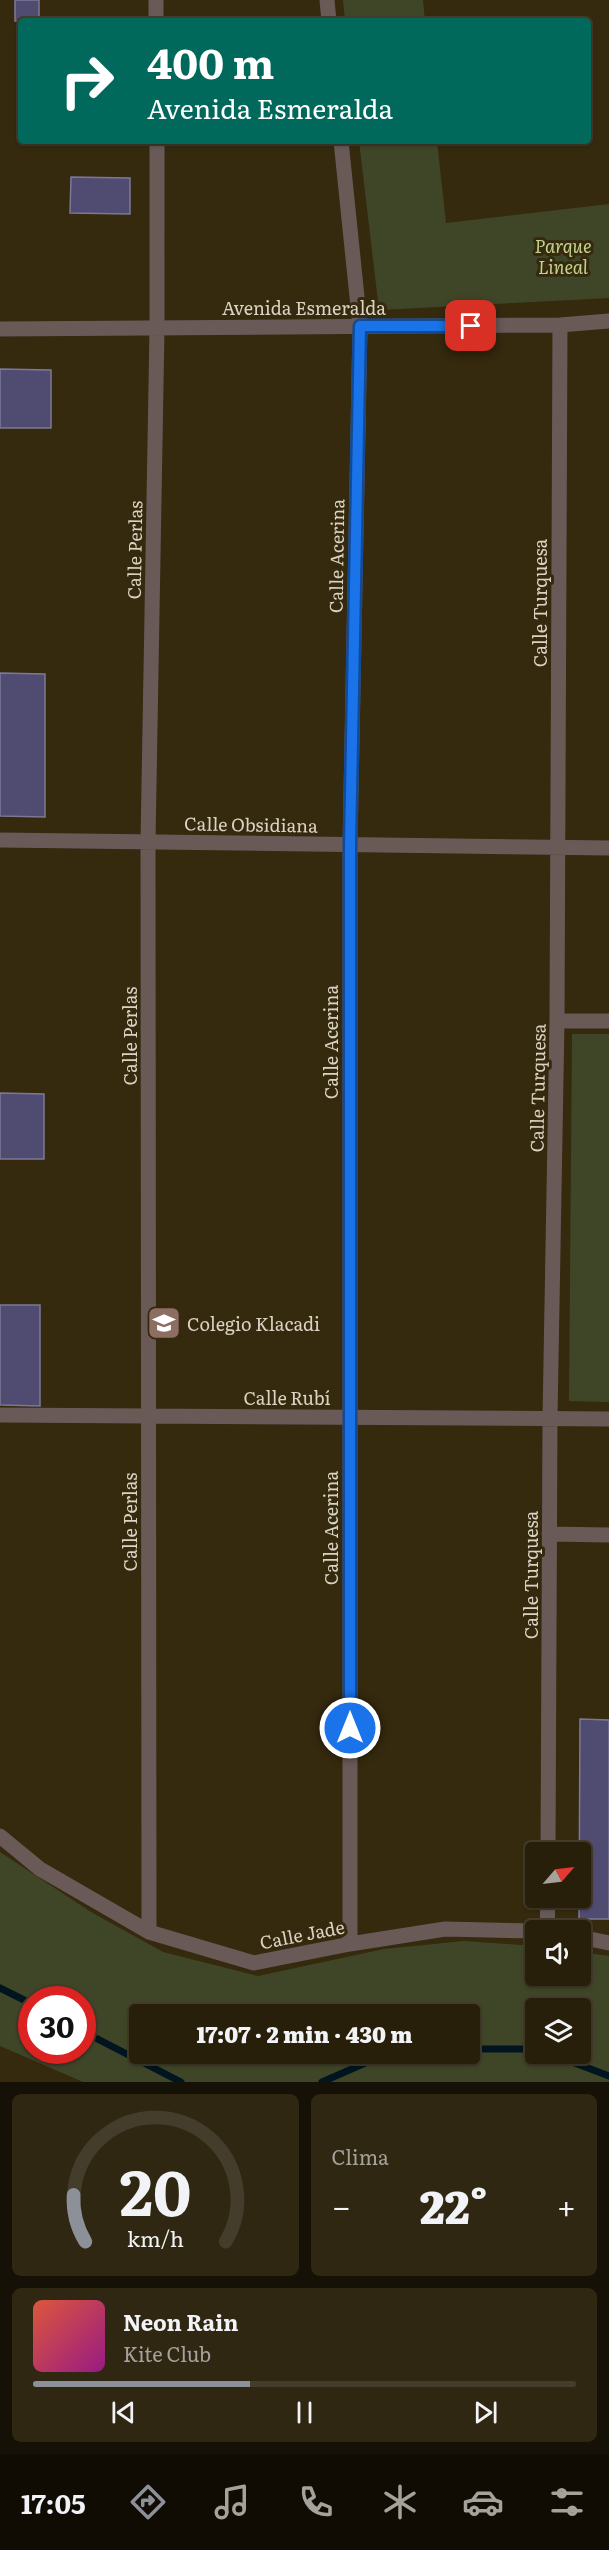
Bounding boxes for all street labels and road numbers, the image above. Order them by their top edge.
street label: Avenida Esmeralda [222,294,386,321]
street label: Calle Acerina [322,498,351,613]
street label: Calle Perlas [120,500,148,600]
street label: Calle Turquesa [526,538,553,667]
street label: Calle Obsidiana [184,809,318,839]
street label: Calle Acerina [317,985,344,1099]
street label: Calle Perlas [116,987,143,1085]
street label: Calle Turquesa [522,1023,552,1152]
street label: Calle Rubí [243,1384,331,1411]
street label: Calle Acerina [317,1471,344,1585]
street label: Calle Perlas [116,1473,143,1571]
street label: Calle Turquesa [517,1510,544,1639]
street label: Calle Jade [257,1913,347,1955]

